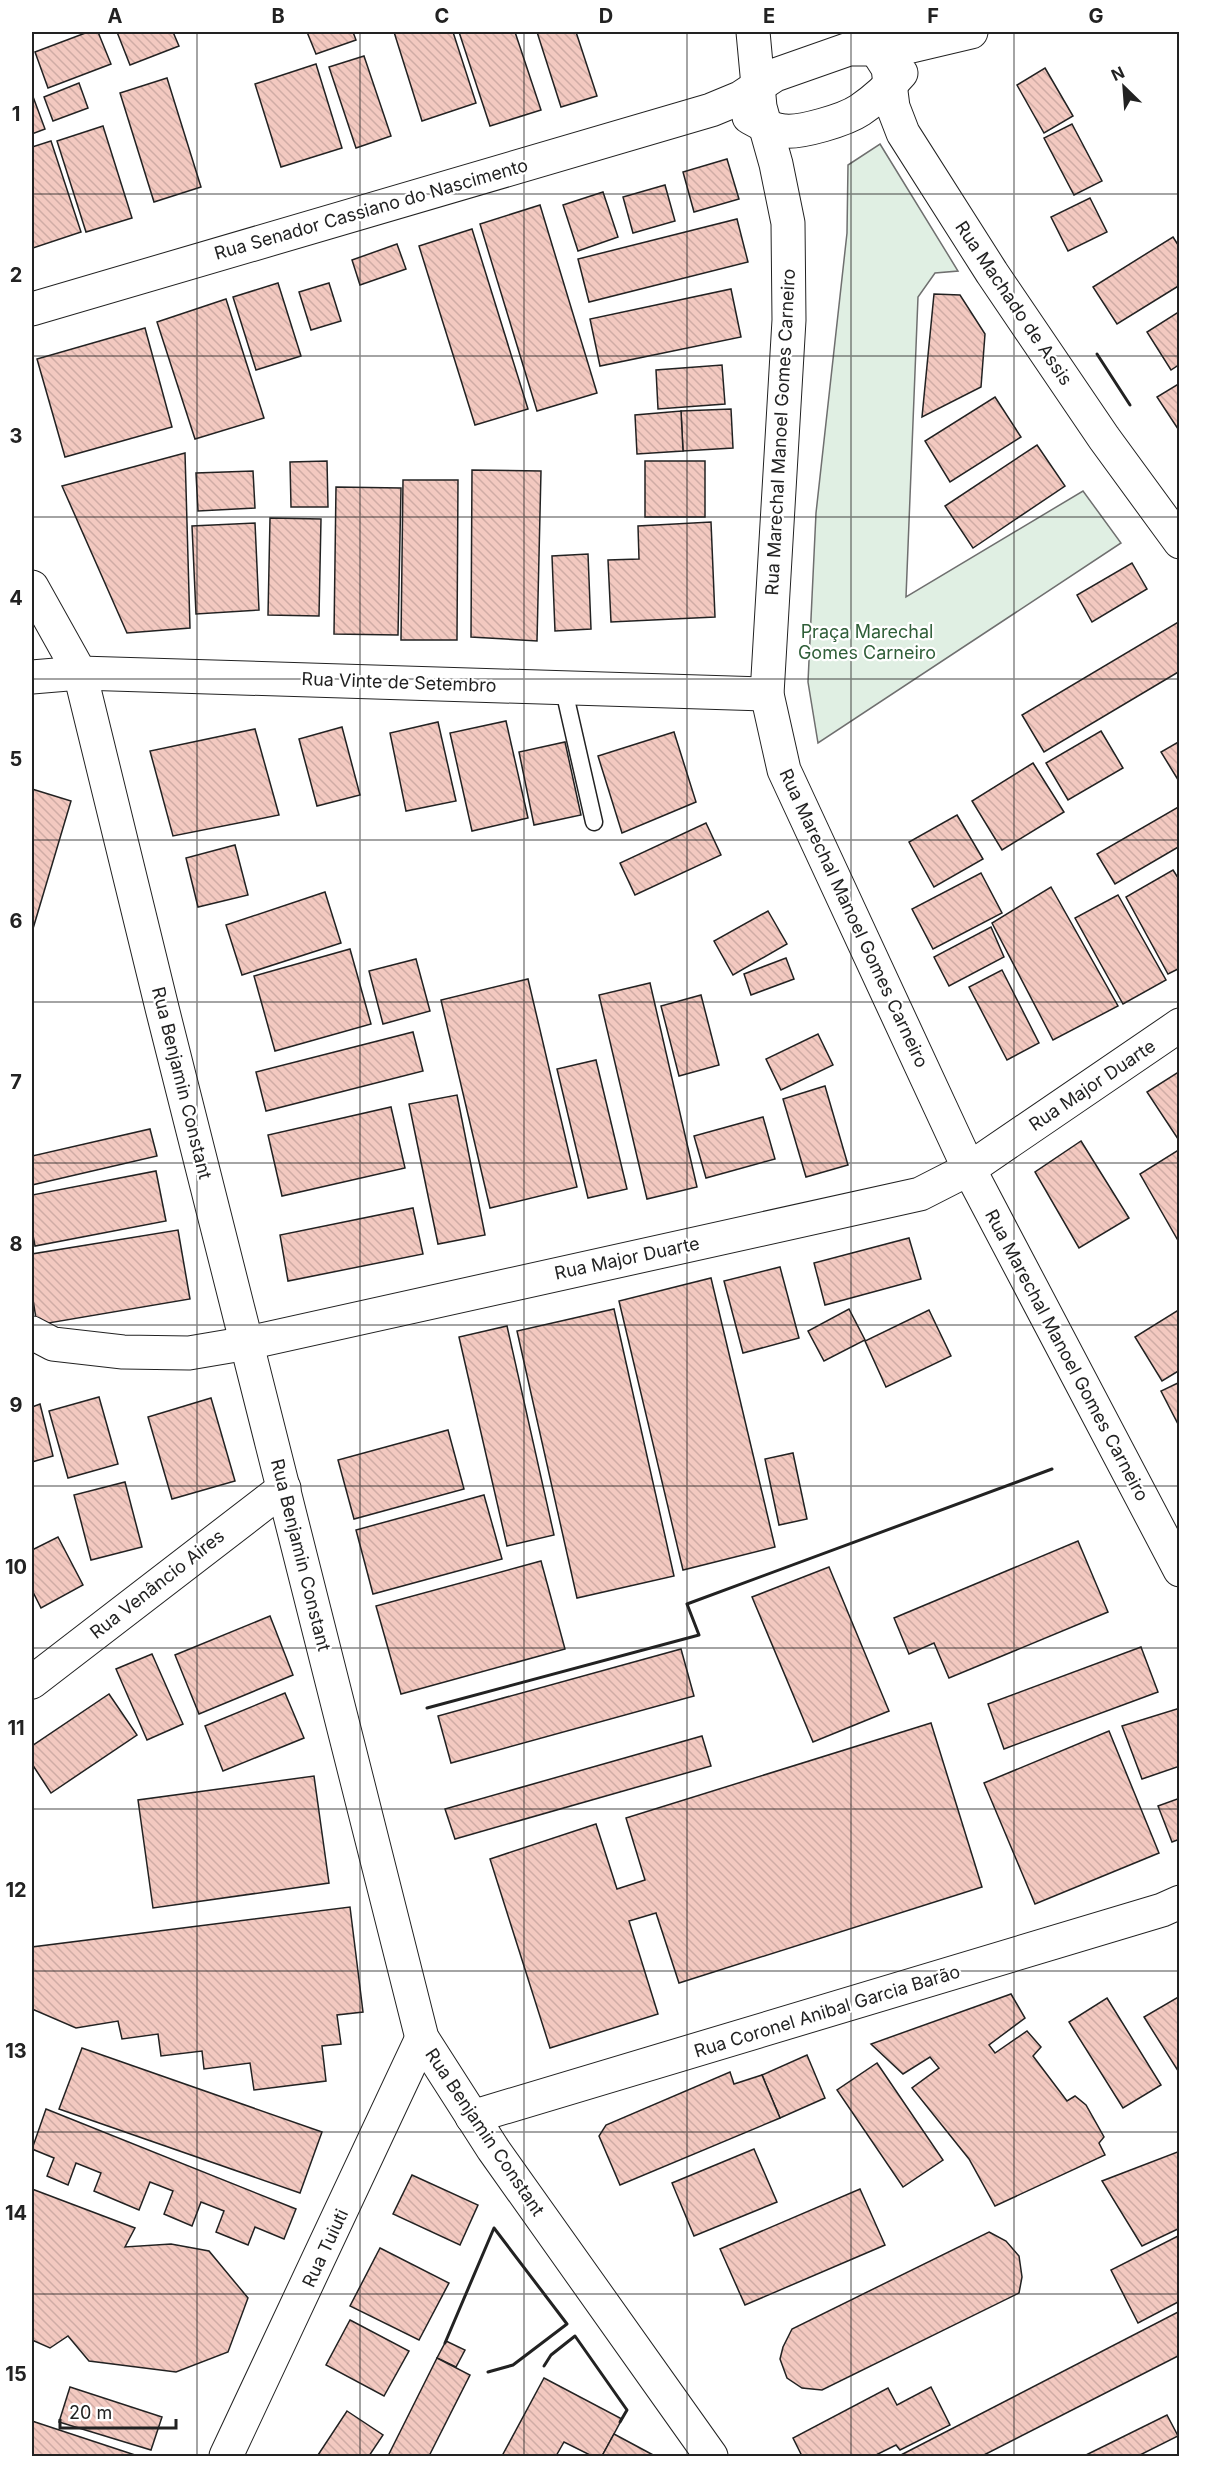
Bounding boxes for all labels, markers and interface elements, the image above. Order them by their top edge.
text: A [108,4,123,28]
text: B [271,4,285,28]
text: C [435,4,449,28]
text: D [599,4,613,28]
text: E [763,4,775,28]
text: F [927,4,939,28]
text: G [1088,4,1104,28]
north arrow [1094,57,1154,117]
text: N [1108,62,1127,85]
text: 1 [12,102,20,126]
street label: Rua Senador Cassiano do Nascimento [212,154,530,264]
street label: Rua Machado de Assis [951,217,1077,389]
text: 2 [10,263,22,287]
street label: Rua Marechal Manoel Gomes Carneiro [761,268,799,596]
text: 3 [10,424,22,448]
text: 4 [9,586,23,610]
park label: Praça Marechal Gomes Carneiro [798,621,936,663]
street label: Rua Vinte de Setembro [301,668,497,696]
text: 5 [10,747,22,771]
street label: Rua Marechal Manoel Gomes Carneiro [775,765,933,1071]
text: 6 [10,909,23,933]
street label: Rua Benjamin Constant [148,985,216,1181]
street label: Rua Major Duarte [1025,1035,1159,1135]
text: 7 [10,1070,22,1094]
street label: Rua Marechal Manoel Gomes Carneiro [981,1206,1153,1504]
text: 8 [9,1232,23,1256]
street label: Rua Major Duarte [553,1232,701,1284]
text: 9 [10,1393,23,1417]
street label: Rua Benjamin Constant [267,1457,335,1653]
street label: Rua Venâncio Aires [86,1525,228,1643]
text: 10 [5,1555,27,1579]
text: 11 [7,1716,25,1740]
text: 12 [5,1878,27,1902]
street label: Rua Coronel Anibal Garcia Barão [692,1961,962,2061]
text: 13 [5,2039,27,2063]
street label: Rua Benjamin Constant [421,2044,549,2220]
text: 14 [5,2201,27,2225]
street label: Rua Tuiuti [298,2206,352,2290]
text: 15 [5,2362,27,2386]
scale bar [60,2392,176,2430]
text: 20 m [69,2402,112,2423]

